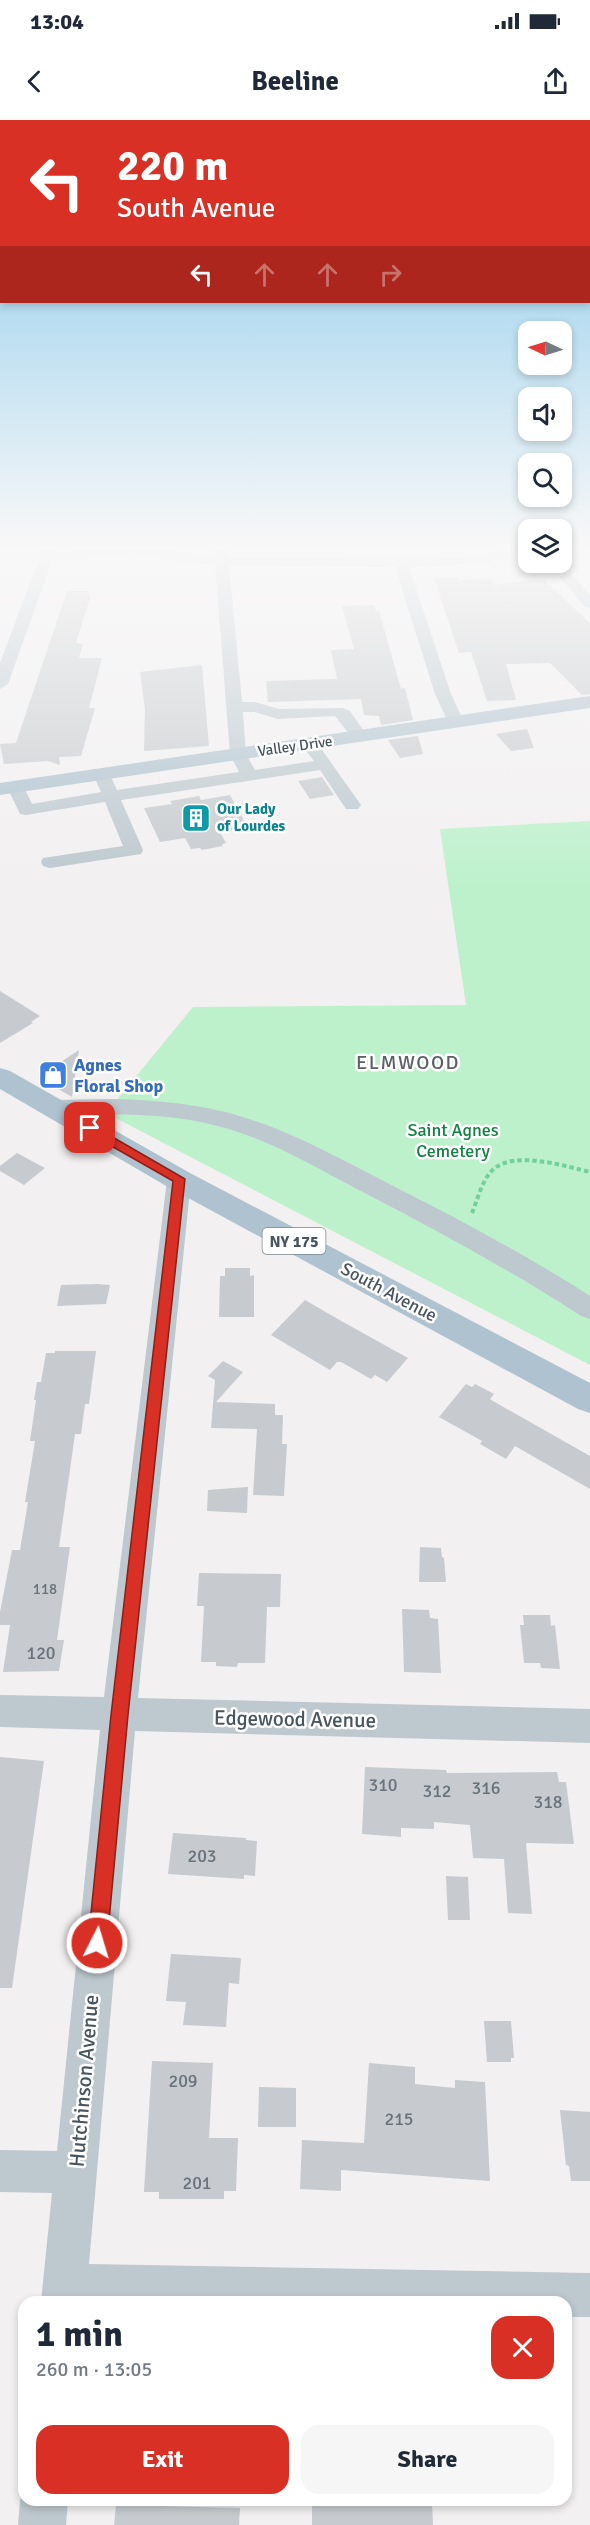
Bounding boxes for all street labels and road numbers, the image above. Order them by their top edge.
street label: Valley Drive [256,732,334,760]
road number: NY 175 [262,1228,326,1254]
street label: South Avenue [337,1258,441,1326]
street label: Edgewood Avenue [214,1705,376,1733]
street label: Hutchinson Avenue [64,1994,104,2168]

